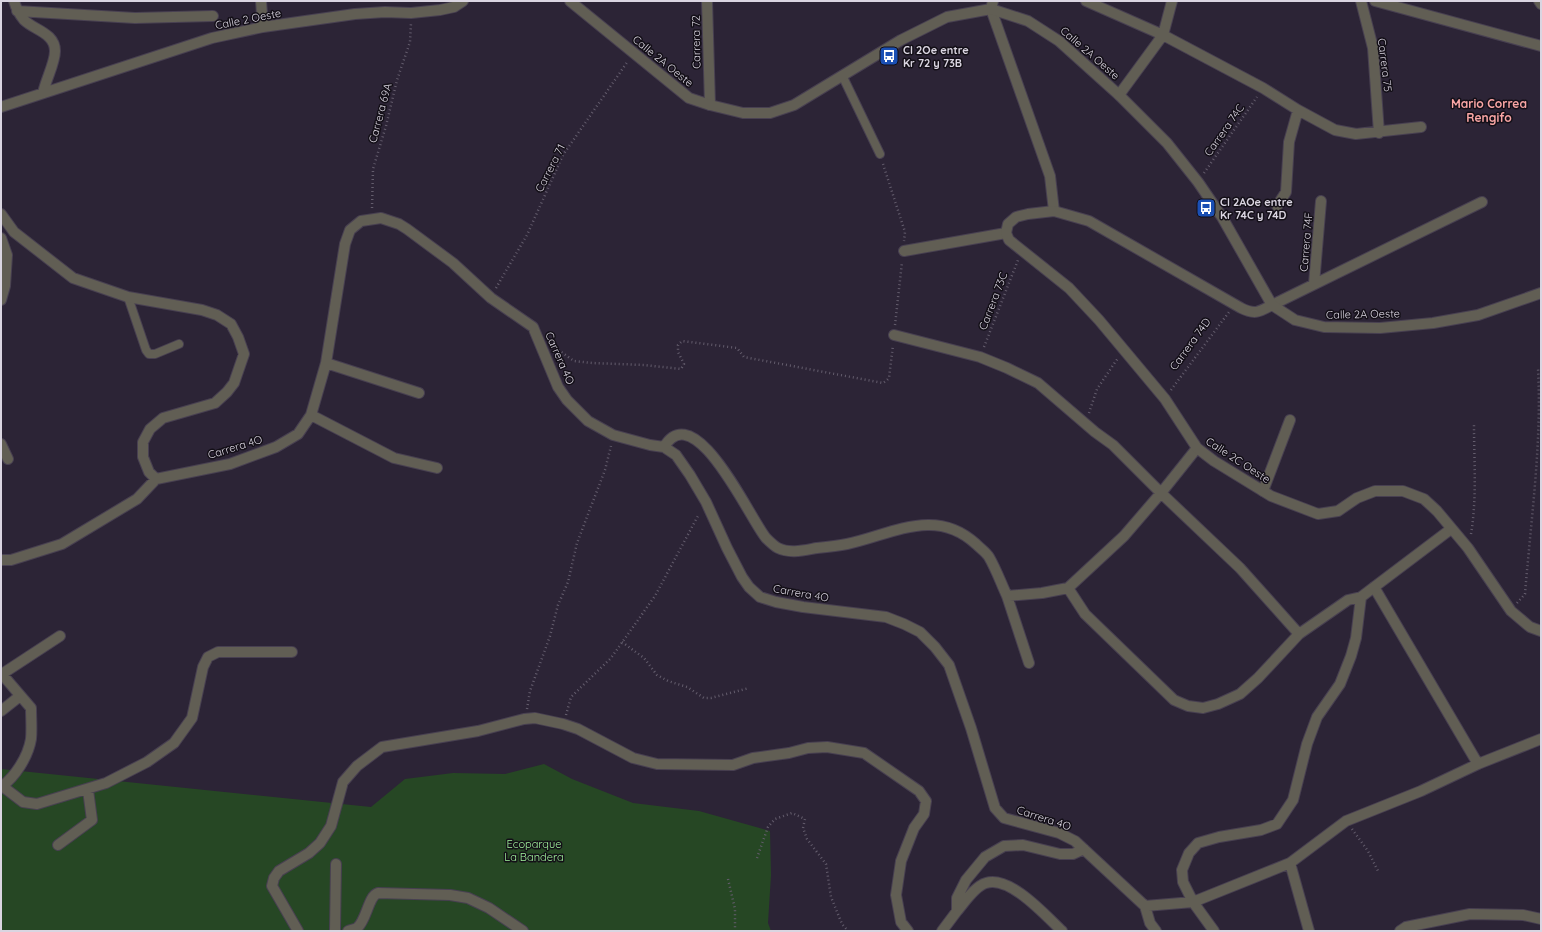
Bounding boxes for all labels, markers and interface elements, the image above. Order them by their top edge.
street label: Calle 2 Oeste [214,6,282,32]
street label: Carrera 72 [689,15,703,69]
street label: Calle 2A Oeste [1057,23,1123,83]
street label: Calle 2A Oeste [630,32,696,90]
street label: Carrera 75 [1375,37,1395,93]
place label: Cl 2Oe entre Kr 72 y 73B [903,43,969,70]
bus stop icon: Cl 2Oe entre Kr 72 y 73B [878,45,900,67]
street label: Carrera 69A [365,82,395,144]
district label: Mario Correa Rengifo [1451,96,1527,125]
street label: Carrera 74C [1201,101,1247,159]
street label: Carrera 71 [532,142,568,194]
place label: Cl 2AOe entre Kr 74C y 74D [1220,195,1293,222]
bus stop icon: Cl 2AOe entre Kr 74C y 74D [1195,197,1217,219]
street label: Carrera 74F [1296,212,1316,272]
street label: Carrera 73C [976,270,1010,332]
street label: Calle 2A Oeste [1326,306,1400,322]
street label: Carrera 74D [1166,315,1214,373]
street label: Carrera 4O [542,329,578,387]
street label: Carrera 4O [206,432,264,462]
street label: Calle 2C Oeste [1203,434,1273,486]
street label: Carrera 4O [772,581,830,605]
street label: Carrera 4O [1015,803,1073,833]
park label: Ecoparque La Bandera [504,837,564,864]

